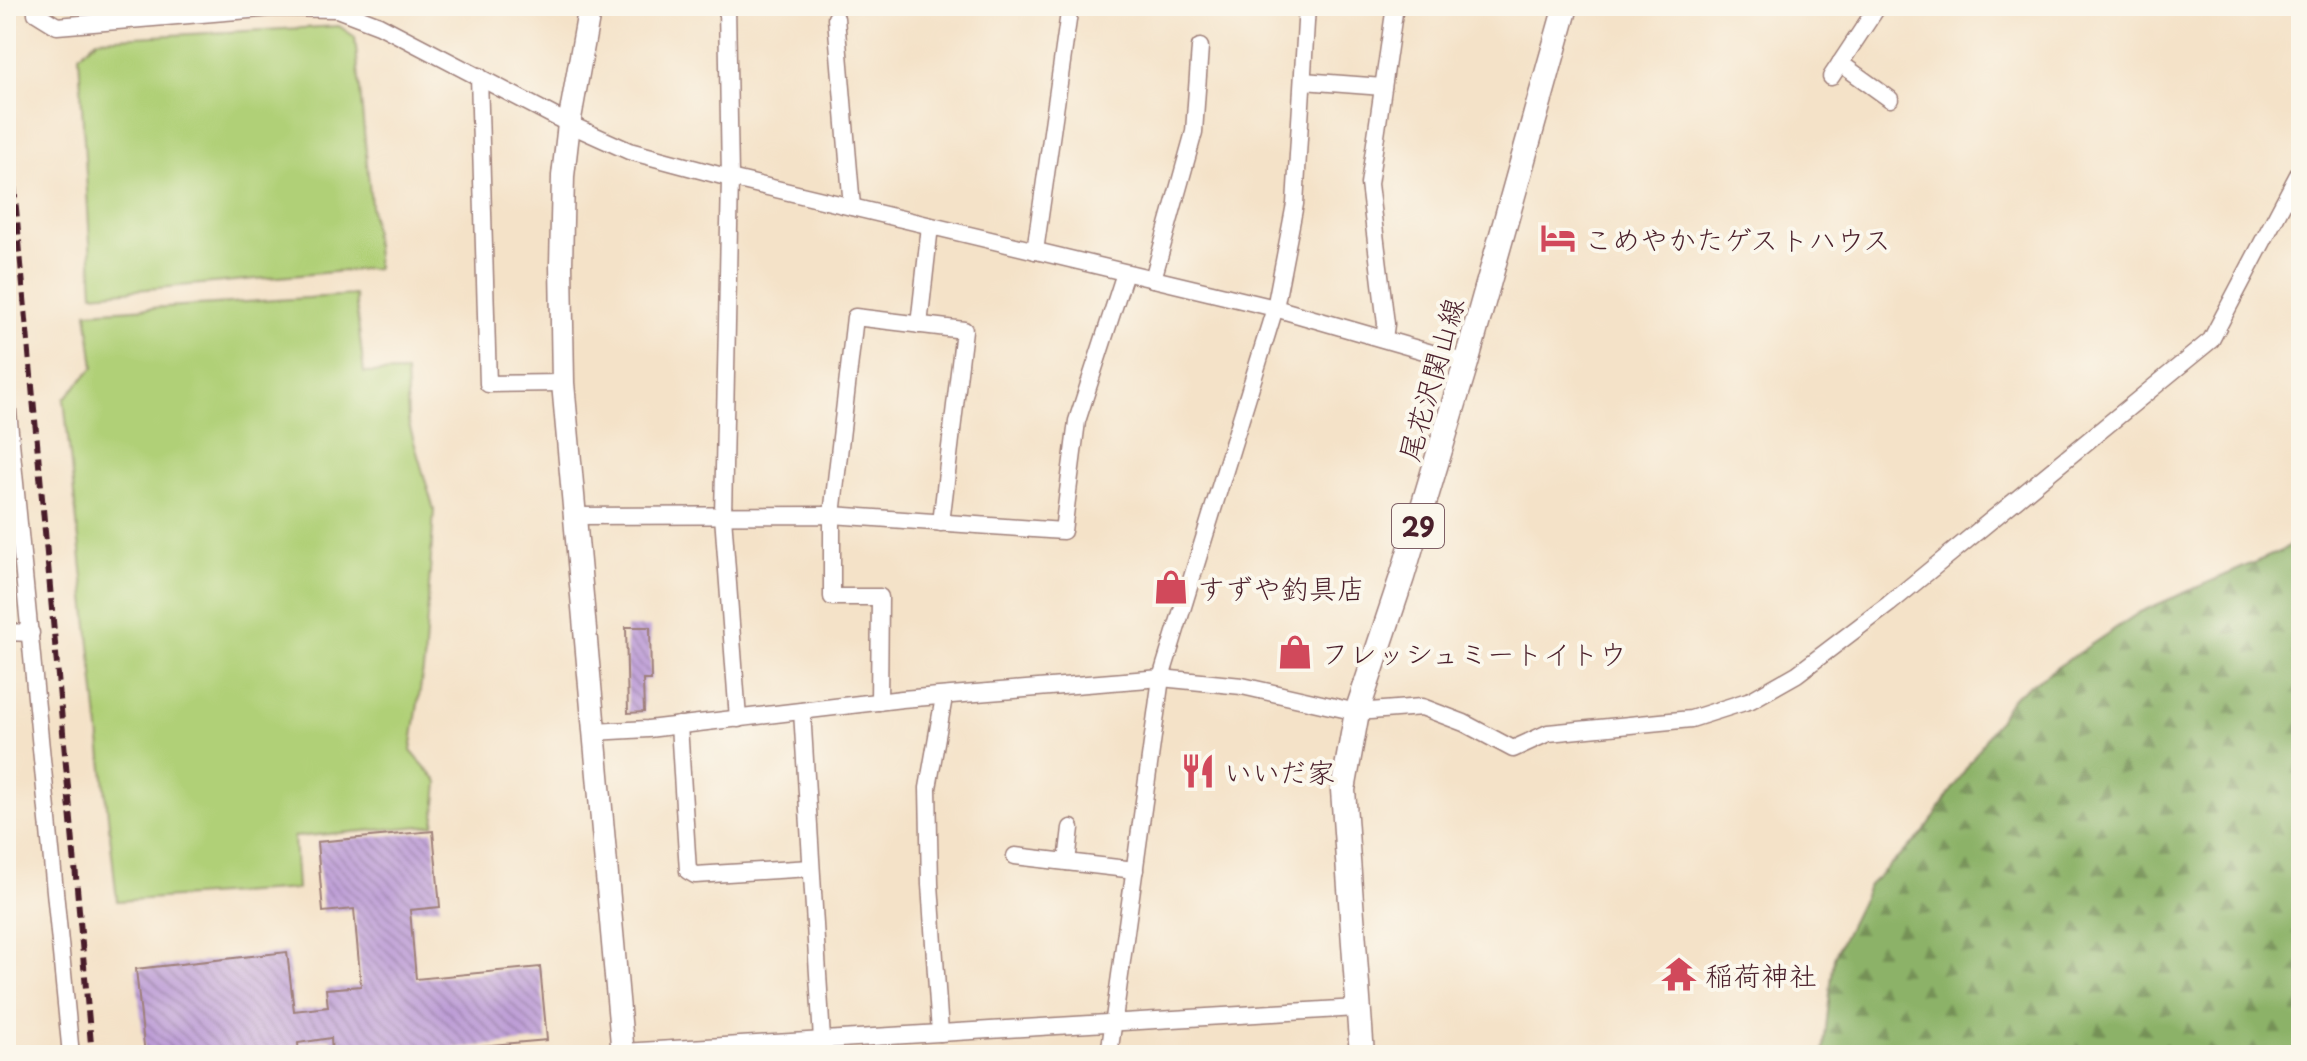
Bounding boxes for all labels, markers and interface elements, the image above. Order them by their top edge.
place label: こめやかたゲストハウス [1584,217,1891,260]
hotel icon: こめやかたゲストハウス [1539,219,1577,257]
street label: 尾花沢関山線 [1386,292,1474,466]
road number: 29 [1392,504,1444,548]
place label: すずや釣具店 [1197,566,1365,609]
shop icon: すずや釣具店 [1152,568,1190,606]
place label: フレッシュミートイトウ [1321,631,1627,674]
shop icon: フレッシュミートイトウ [1276,633,1314,671]
place label: いいだ家 [1224,750,1335,793]
restaurant icon: いいだ家 [1179,752,1217,790]
place label: 稲荷神社 [1705,953,1817,996]
temple icon: 稲荷神社 [1660,955,1698,993]

